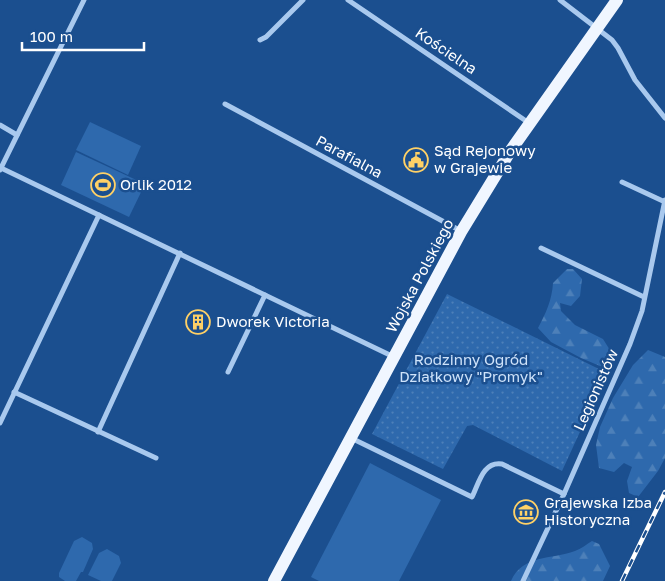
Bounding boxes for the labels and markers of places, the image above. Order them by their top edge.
place label: Sąd Rejonowy w Grajewie [434,141,536,176]
public building icon: Sąd Rejonowy w Grajewie [403,147,429,173]
sports icon: Orlik 2012 [90,172,116,198]
place label: Orlik 2012 [120,175,192,193]
building icon: Dworek Victoria [185,309,211,335]
place label: Dworek Victoria [216,312,330,330]
place label: Grajewska Izba Historyczna [544,493,652,528]
museum icon: Grajewska Izba Historyczna [513,499,539,525]

